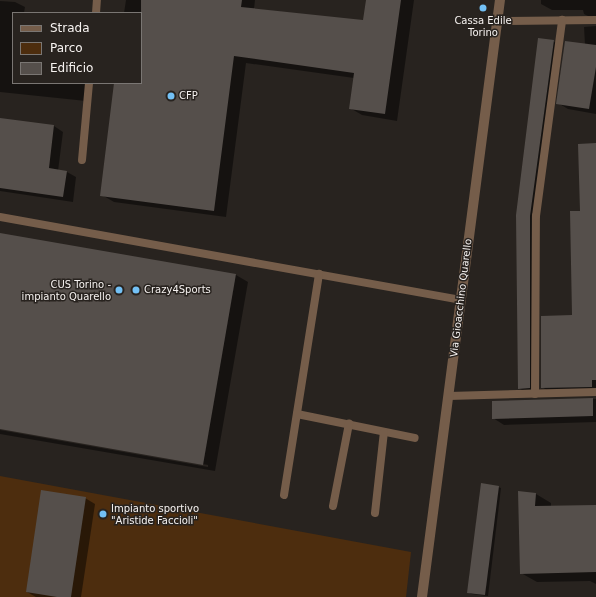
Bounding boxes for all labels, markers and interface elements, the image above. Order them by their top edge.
marker: Cassa Edile Torino [478,3,488,13]
legend [12,12,142,84]
place label: Cassa Edile Torino [454,14,512,38]
text: Strada [50,21,90,35]
text: Parco [50,41,83,55]
text: Edificio [50,61,93,75]
place label: CFP [179,90,198,102]
marker: CFP [166,91,176,101]
street label: Via Gioacchino Quarello [448,238,474,358]
place label: CUS Torino - impianto Quarello [22,278,111,302]
place label: Crazy4Sports [144,284,211,296]
marker: CUS Torino - impianto Quarello [114,285,124,295]
marker: Crazy4Sports [131,285,141,295]
place label: Impianto sportivo "Aristide Faccioli" [111,502,199,526]
marker: Impianto sportivo "Aristide Faccioli" [98,509,108,519]

